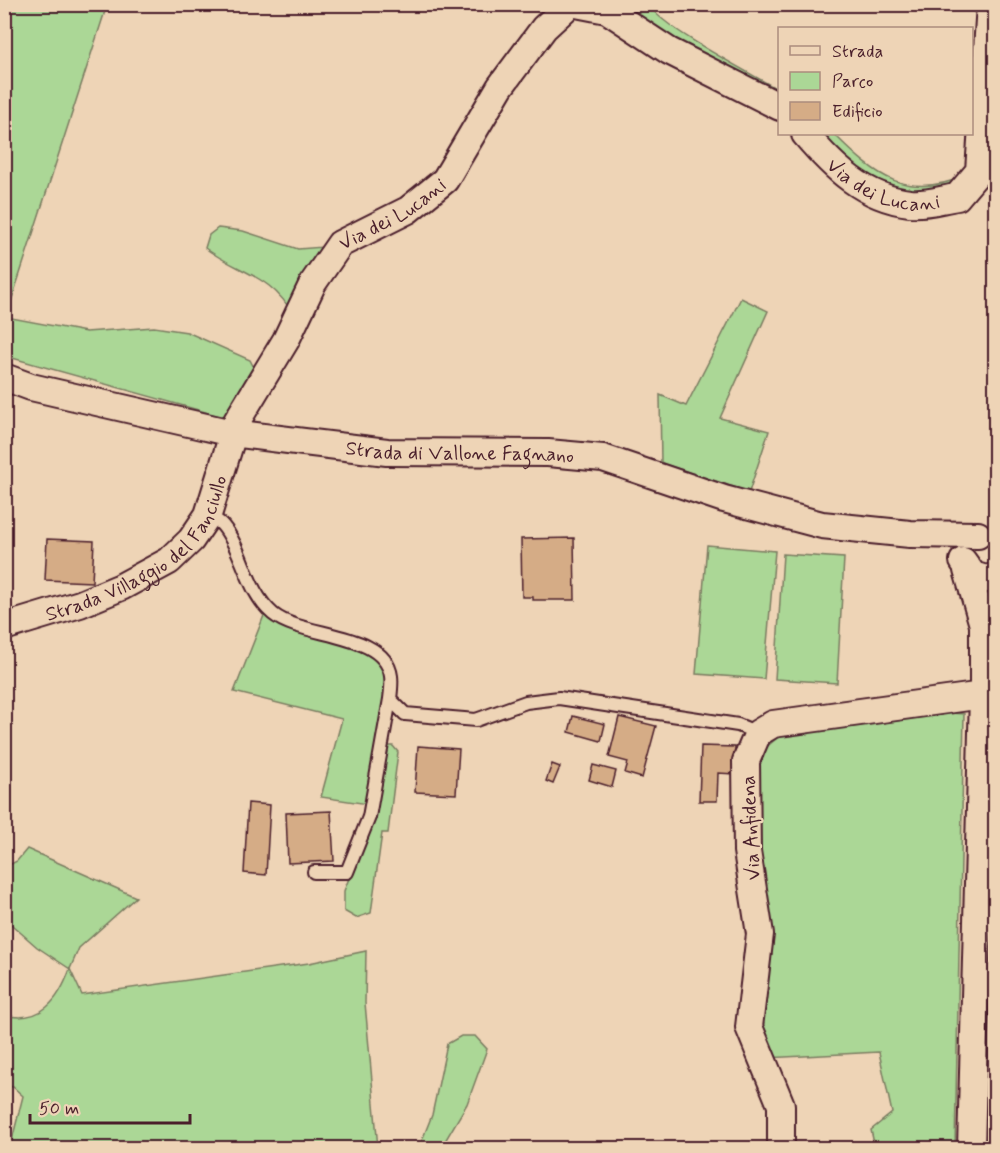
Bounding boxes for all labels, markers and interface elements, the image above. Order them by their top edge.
legend [778,27,973,135]
text: Strada [832,40,883,64]
text: Parco [832,70,873,94]
text: Edificio [832,100,883,124]
street label: Via dei Lucani [820,153,942,219]
street label: Via dei Lucani [335,172,452,257]
street label: Strada di Vallone Fagnano [344,435,575,470]
street label: Strada Villaggio del Fanciullo [42,472,234,629]
street label: Via Anfidena [735,775,768,881]
scale bar [30,1087,190,1125]
text: 50 m [39,1097,79,1121]

